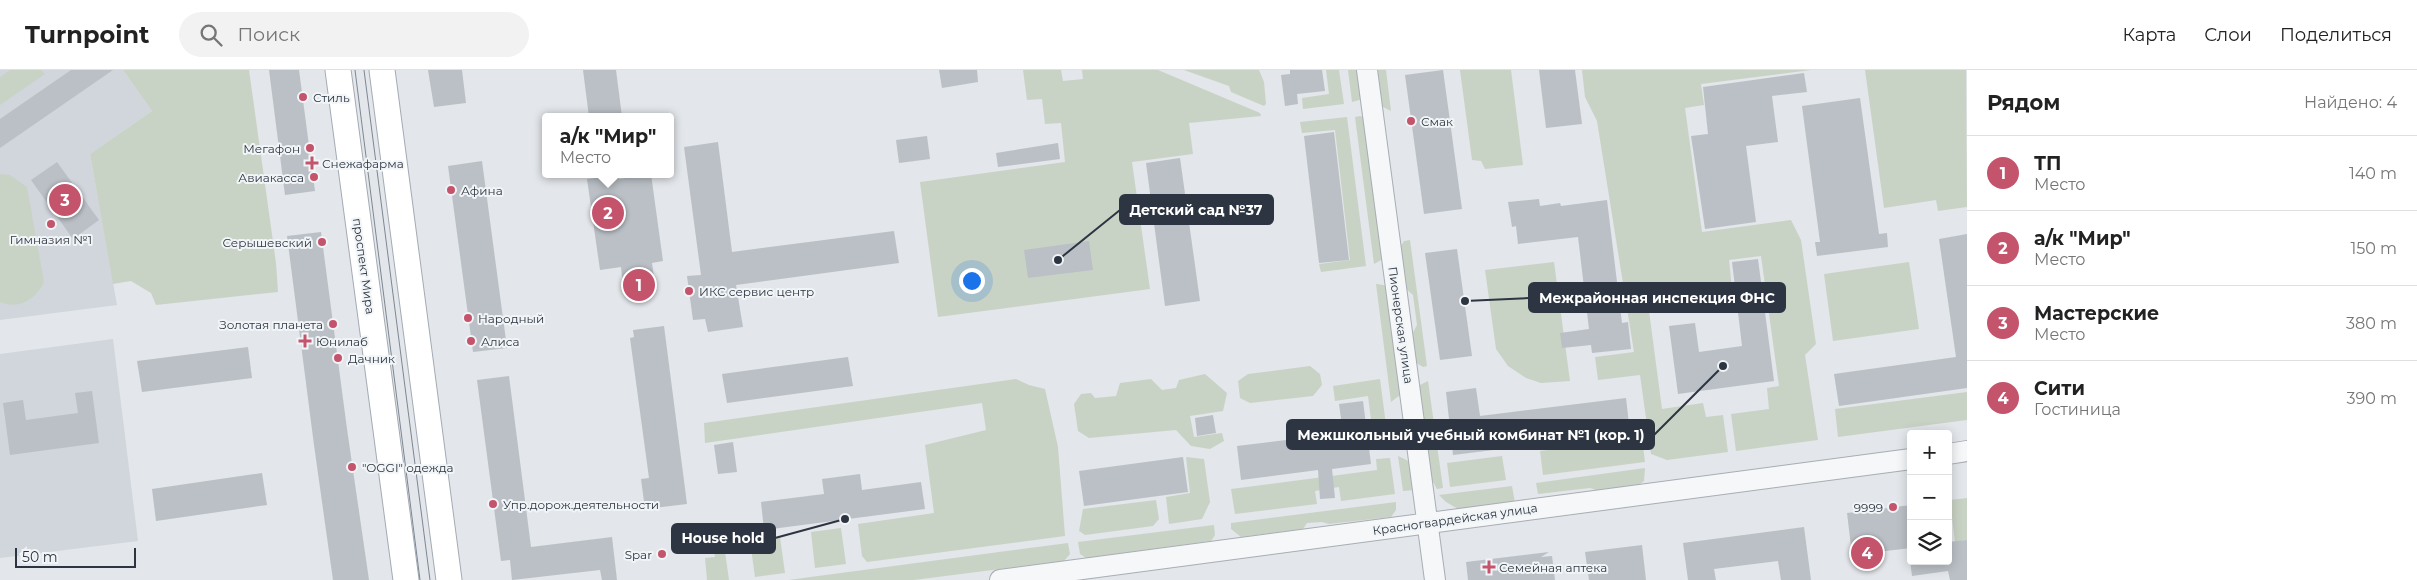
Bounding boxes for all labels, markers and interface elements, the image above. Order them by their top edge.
search box [179,12,529,57]
text: Turnpoint [25,20,149,49]
icon: search [197,21,225,49]
text: Поиск [237,23,300,46]
text: Карта [2122,24,2176,46]
text: Слои [2204,24,2252,46]
text: Поделиться [2280,24,2392,46]
place label: Стиль [313,90,350,105]
text: Рядом [1987,90,2060,115]
marker: Стиль [297,91,309,103]
text: Найдено: 4 [2304,93,2397,112]
popup [542,113,674,178]
place label: Смак [1421,114,1453,129]
marker: Смак [1405,115,1417,127]
text: а/к "Мир" [560,125,656,148]
place label: Мегафон [243,141,300,156]
marker: Мегафон [304,142,316,154]
text: Место [560,148,611,167]
text: ТП [2034,152,2062,175]
place label: Снежафарма [322,156,404,171]
marker: Снежафарма [306,157,318,169]
text: 1 [2000,164,2006,183]
text: 140 m [2349,164,2397,183]
place label: Авиакасса [238,170,304,185]
marker: Авиакасса [308,171,320,183]
text: Место [2034,175,2086,194]
pin: 3 [49,181,81,219]
place label: Афина [461,183,503,198]
marker: Афина [445,184,457,196]
pin: 2 [592,194,624,232]
callout: Детский сад №37 [1120,195,1273,224]
text: Детский сад №37 [1130,201,1263,219]
street label: проспект Мира [350,217,378,315]
marker: Гимназия №1 [45,218,57,230]
text: а/к "Мир" [2034,227,2131,250]
place label: Гимназия №1 [10,232,92,247]
place label: Серышевский [223,235,312,250]
marker: Серышевский [316,236,328,248]
text: 2 [1998,239,2008,258]
text: 150 m [2350,239,2397,258]
text: Место [2034,250,2086,269]
pin: 1 [623,266,655,304]
street label: Пионерская улица [1385,266,1417,384]
your location [959,268,985,294]
callout: Межрайонная инспекция ФНС [1529,283,1785,312]
place label: ИКС сервис центр [699,284,814,299]
marker: ИКС сервис центр [683,285,695,297]
text: Межрайонная инспекция ФНС [1539,289,1775,307]
text: Мастерские [2034,302,2159,325]
place label: Народный [478,311,544,326]
marker: Народный [462,312,474,324]
text: 3 [1998,314,2008,333]
text: 380 m [2346,314,2397,333]
place label: Золотая планета [219,317,323,332]
marker: Золотая планета [327,318,339,330]
text: Место [2034,325,2086,344]
marker: Юнилаб [298,334,312,348]
place label: Юнилаб [316,334,368,349]
place label: Алиса [481,334,520,349]
marker: Алиса [465,335,477,347]
place label: Дачник [348,351,395,366]
marker: Дачник [332,352,344,364]
text: Сити [2034,377,2085,400]
text: 4 [1997,389,2009,408]
text: 390 m [2346,389,2397,408]
text: Гостиница [2034,400,2121,419]
callout: Межшкольный учебный комбинат №1 (кор. 1) [1287,420,1654,449]
text: Межшкольный учебный комбинат №1 (кор. 1) [1297,426,1645,444]
map controls [1907,430,1952,565]
button: + [1907,430,1952,475]
place label: "OGGI" одежда [362,460,454,475]
marker: "OGGI" одежда [346,461,358,473]
button: − [1907,475,1952,520]
place label: Упр.дорож.деятельности [503,497,659,512]
marker: Упр.дорож.деятельности [487,498,499,510]
street label: Красногвардейская улица [1372,500,1538,538]
place label: 9999 [1854,500,1883,515]
marker: 9999 [1887,501,1899,513]
button: layers [1907,520,1952,565]
callout: House hold [672,524,775,553]
text: House hold [681,529,765,547]
pin: 4 [1851,534,1883,572]
scale bar [15,545,136,568]
place label: Spar [625,547,652,562]
text: 50 m [22,548,58,566]
marker: Spar [656,548,668,560]
place label: Семейная аптека [1499,560,1607,575]
marker: Семейная аптека [1483,561,1495,573]

